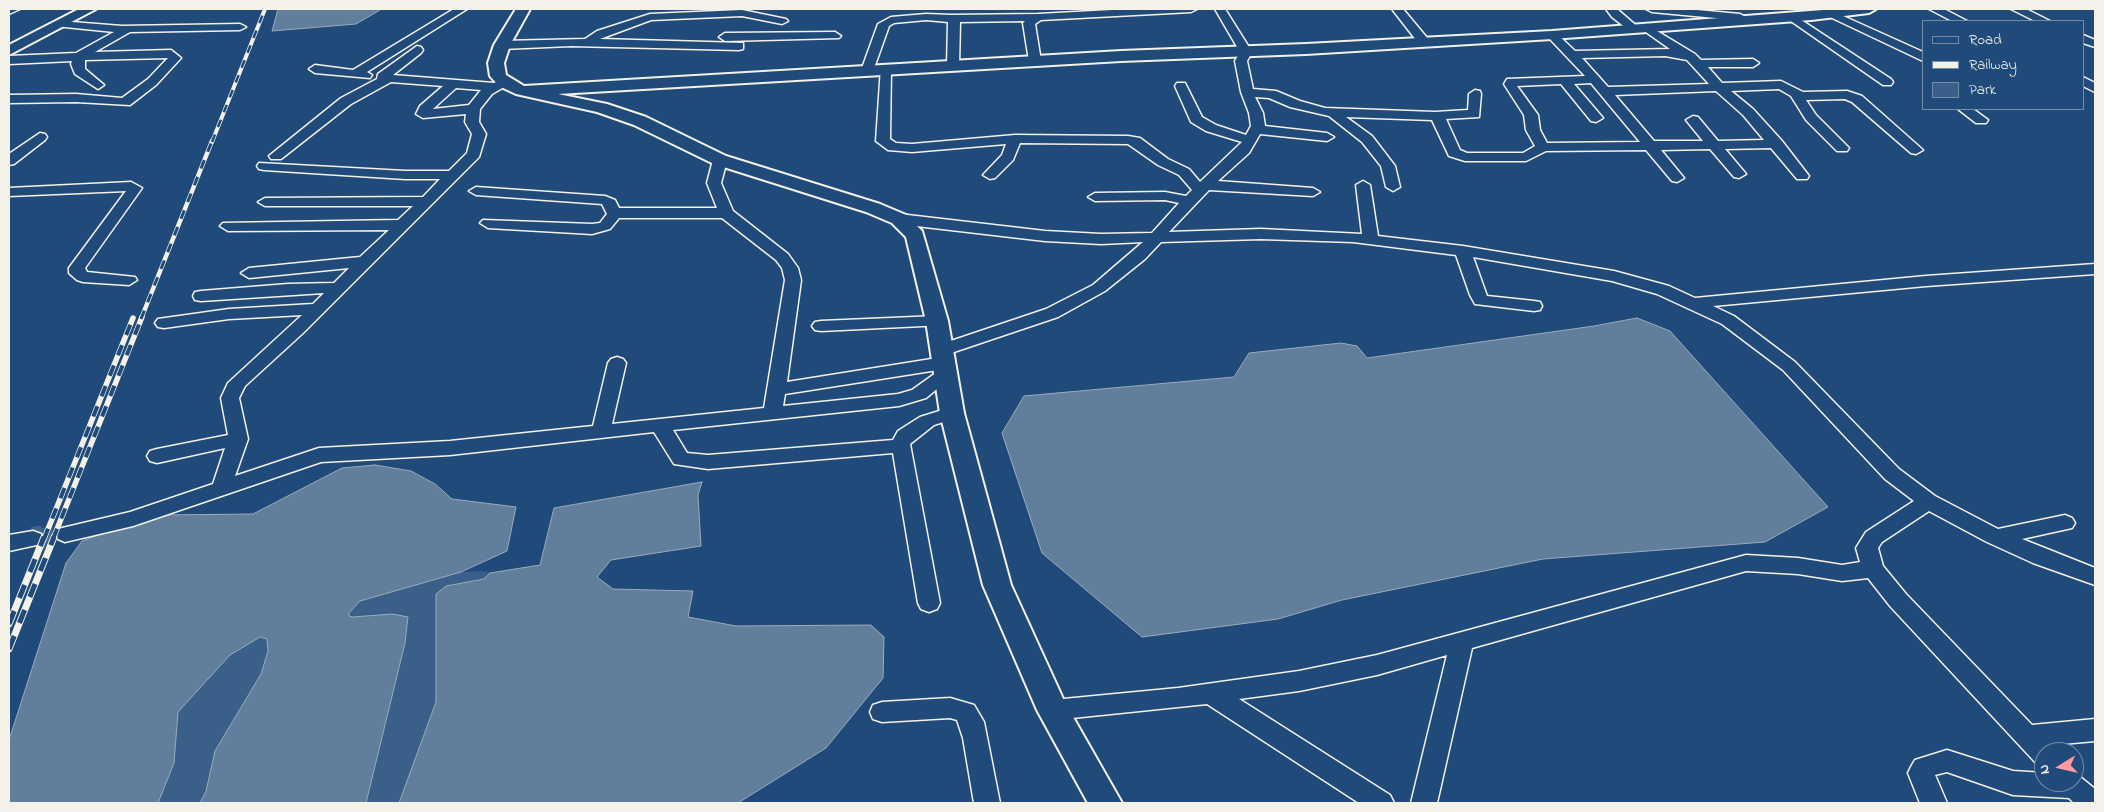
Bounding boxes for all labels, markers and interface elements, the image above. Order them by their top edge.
legend [1922,20,2084,110]
text: Road [1969,29,2002,51]
text: Railway [1969,54,2017,76]
text: Park [1969,79,1996,101]
north arrow [2034,742,2084,792]
text: N [2034,763,2056,776]

